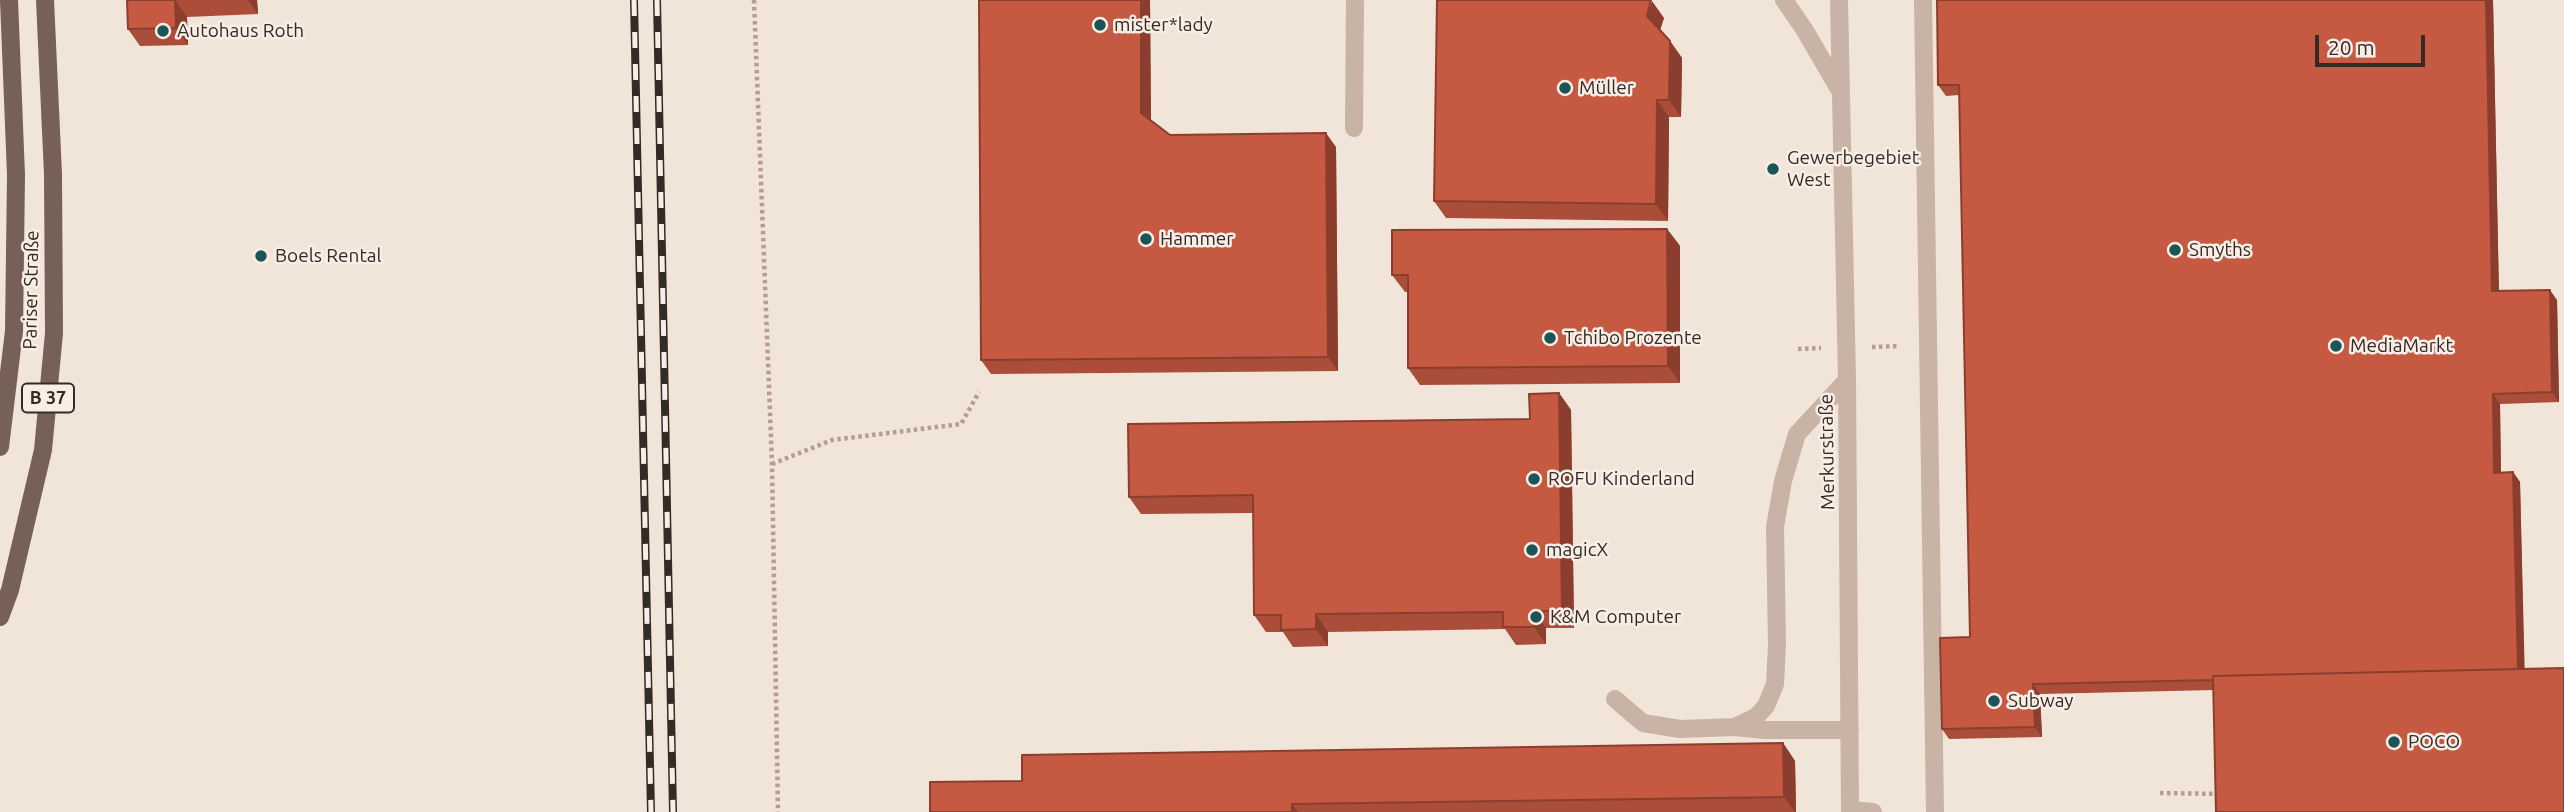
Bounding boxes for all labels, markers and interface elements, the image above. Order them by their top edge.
place label: mister*lady [1114,14,1213,36]
marker: mister*lady [1092,17,1108,33]
place label: Autohaus Roth [177,20,304,42]
scale bar [2319,21,2429,65]
marker: Autohaus Roth [155,23,171,39]
text: 20 m [2328,35,2375,59]
place label: Müller [1579,77,1634,99]
marker: Müller [1557,80,1573,96]
place label: Gewerbegebiet West [1787,147,1919,191]
marker: Gewerbegebiet West [1765,161,1781,177]
place label: Hammer [1160,228,1233,250]
street label: Pariser Straße [19,230,43,350]
marker: Hammer [1138,231,1154,247]
place label: Smyths [2189,239,2251,261]
marker: Smyths [2167,242,2183,258]
place label: Boels Rental [275,245,382,267]
marker: Boels Rental [253,248,269,264]
place label: Tchibo Prozente [1564,327,1702,349]
marker: Tchibo Prozente [1542,330,1558,346]
place label: MediaMarkt [2350,335,2453,357]
marker: MediaMarkt [2328,338,2344,354]
road number: B 37 [22,384,74,412]
street label: Merkurstraße [1815,394,1839,510]
place label: ROFU Kinderland [1548,468,1695,490]
marker: ROFU Kinderland [1526,471,1542,487]
place label: magicX [1546,539,1608,561]
marker: magicX [1524,542,1540,558]
place label: K&M Computer [1550,606,1681,628]
marker: K&M Computer [1528,609,1544,625]
place label: Subway [2008,690,2074,712]
marker: Subway [1986,693,2002,709]
place label: POCO [2408,731,2460,753]
marker: POCO [2386,734,2402,750]

